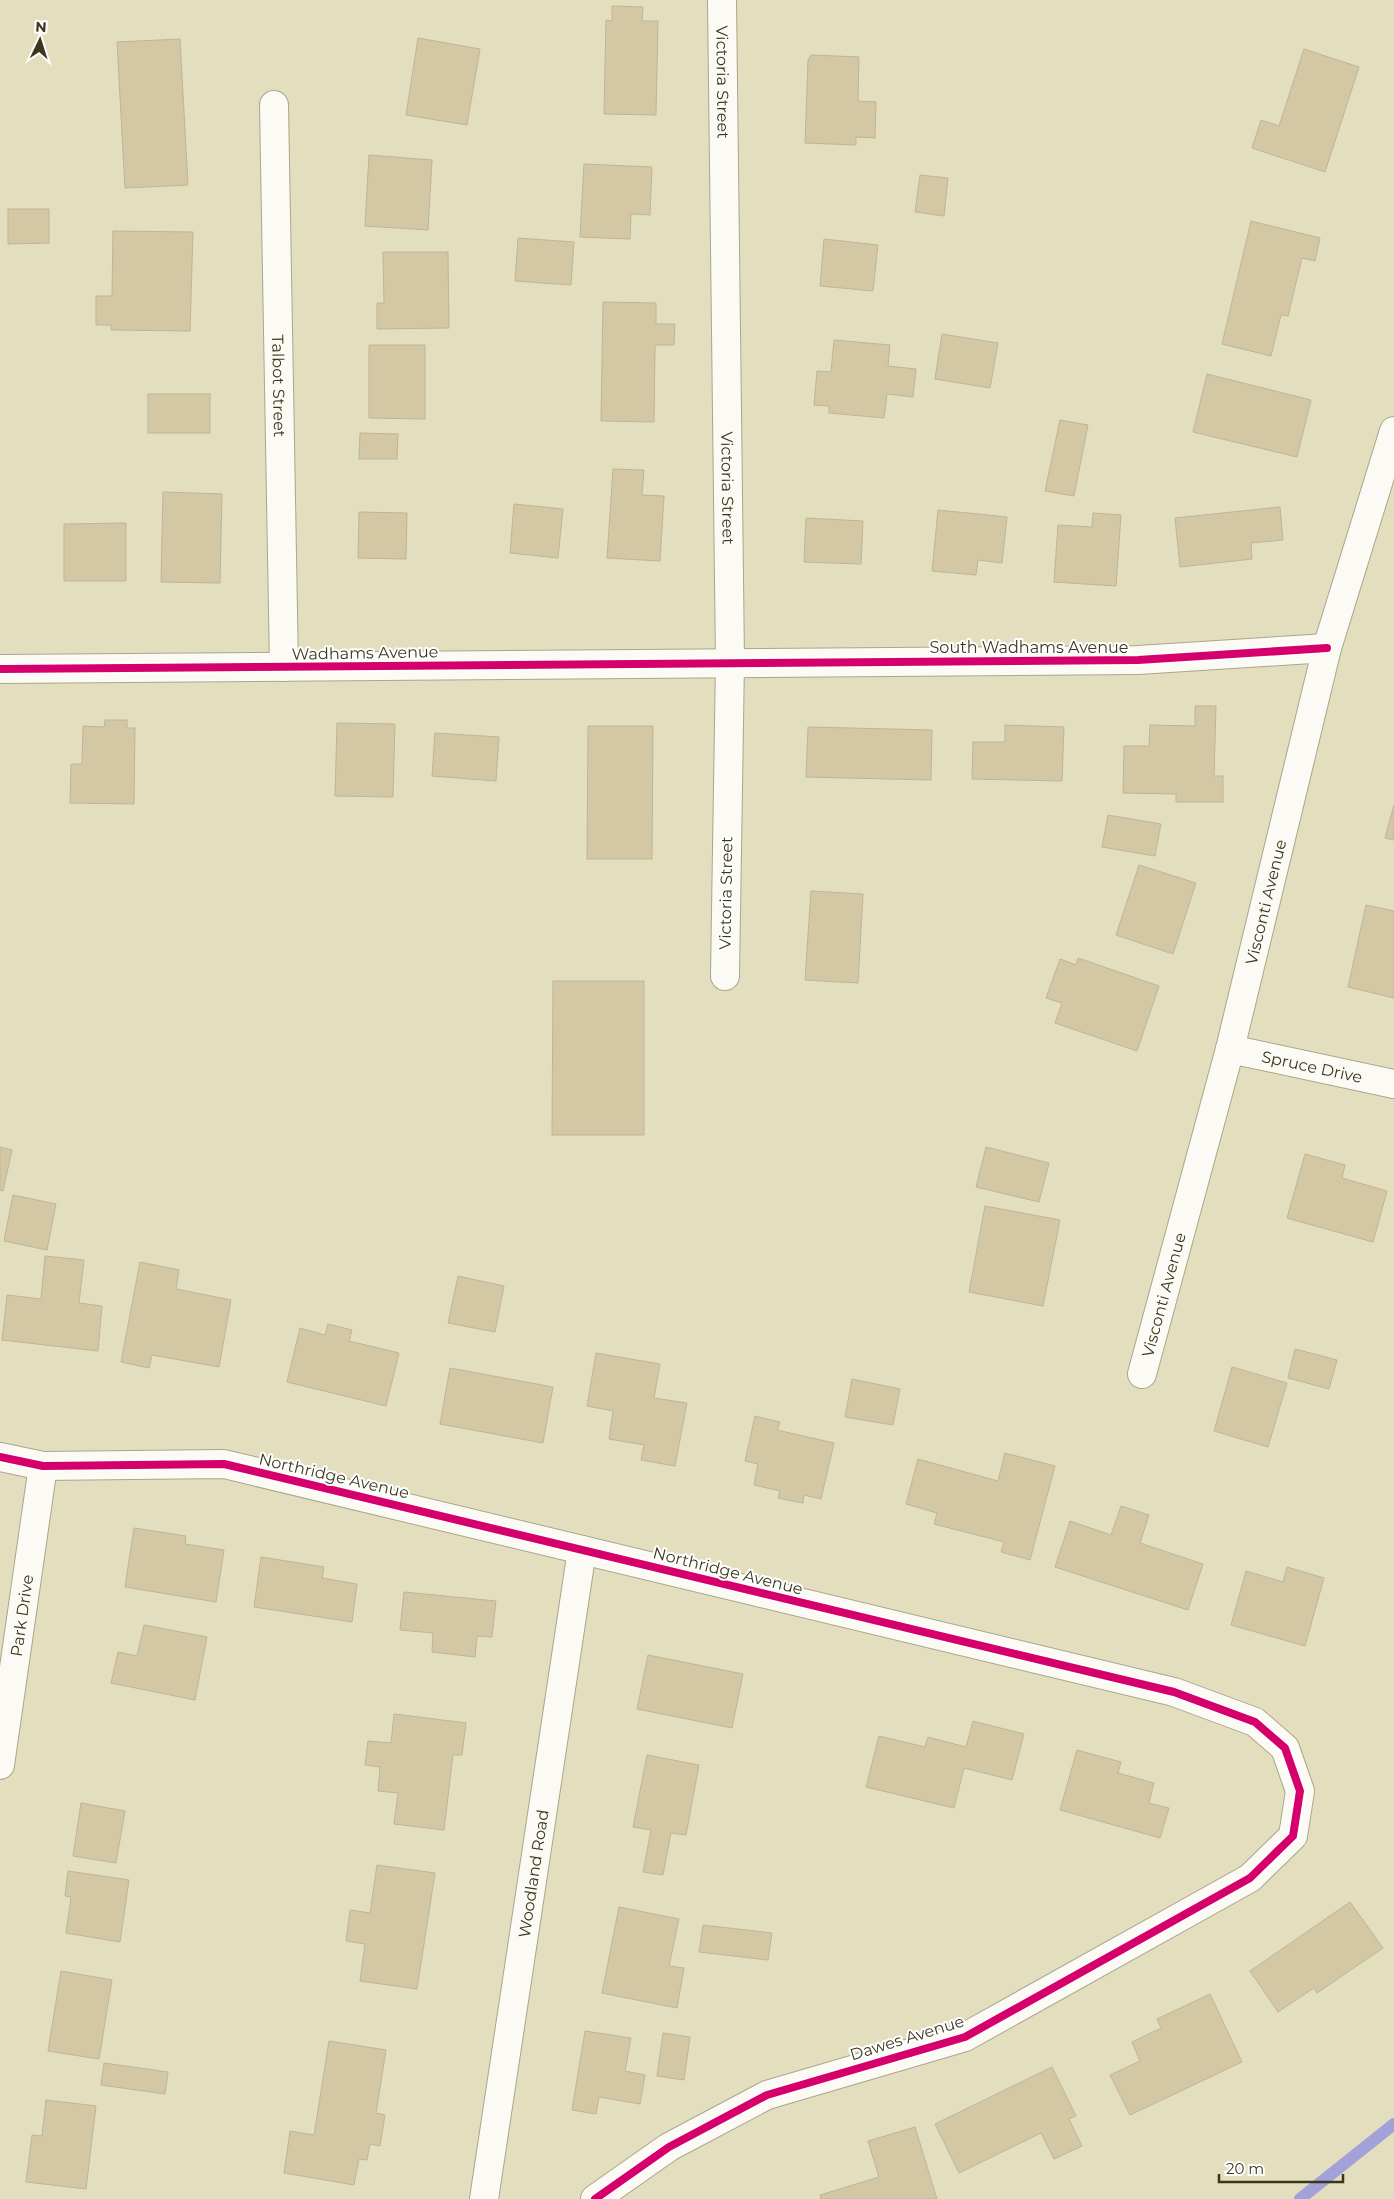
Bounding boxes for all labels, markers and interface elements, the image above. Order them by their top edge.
north arrow [15,15,65,65]
text: N [35,18,47,36]
street label: Victoria Street [713,25,733,139]
street label: Talbot Street [269,335,289,438]
street label: Victoria Street [718,431,738,545]
street label: South Wadhams Avenue [930,638,1128,657]
street label: Wadhams Avenue [291,642,439,664]
street label: Victoria Street [716,836,736,950]
street label: Visconti Avenue [1241,837,1290,966]
street label: Spruce Drive [1260,1047,1364,1087]
street label: Visconti Avenue [1138,1230,1189,1359]
street label: Northridge Avenue [257,1449,411,1503]
street label: Northridge Avenue [651,1543,805,1599]
street label: Park Drive [6,1573,37,1658]
street label: Woodland Road [514,1808,552,1939]
street label: Dawes Avenue [848,2012,966,2064]
scale bar [1219,2152,1343,2184]
text: 20 m [1226,2159,1264,2178]

